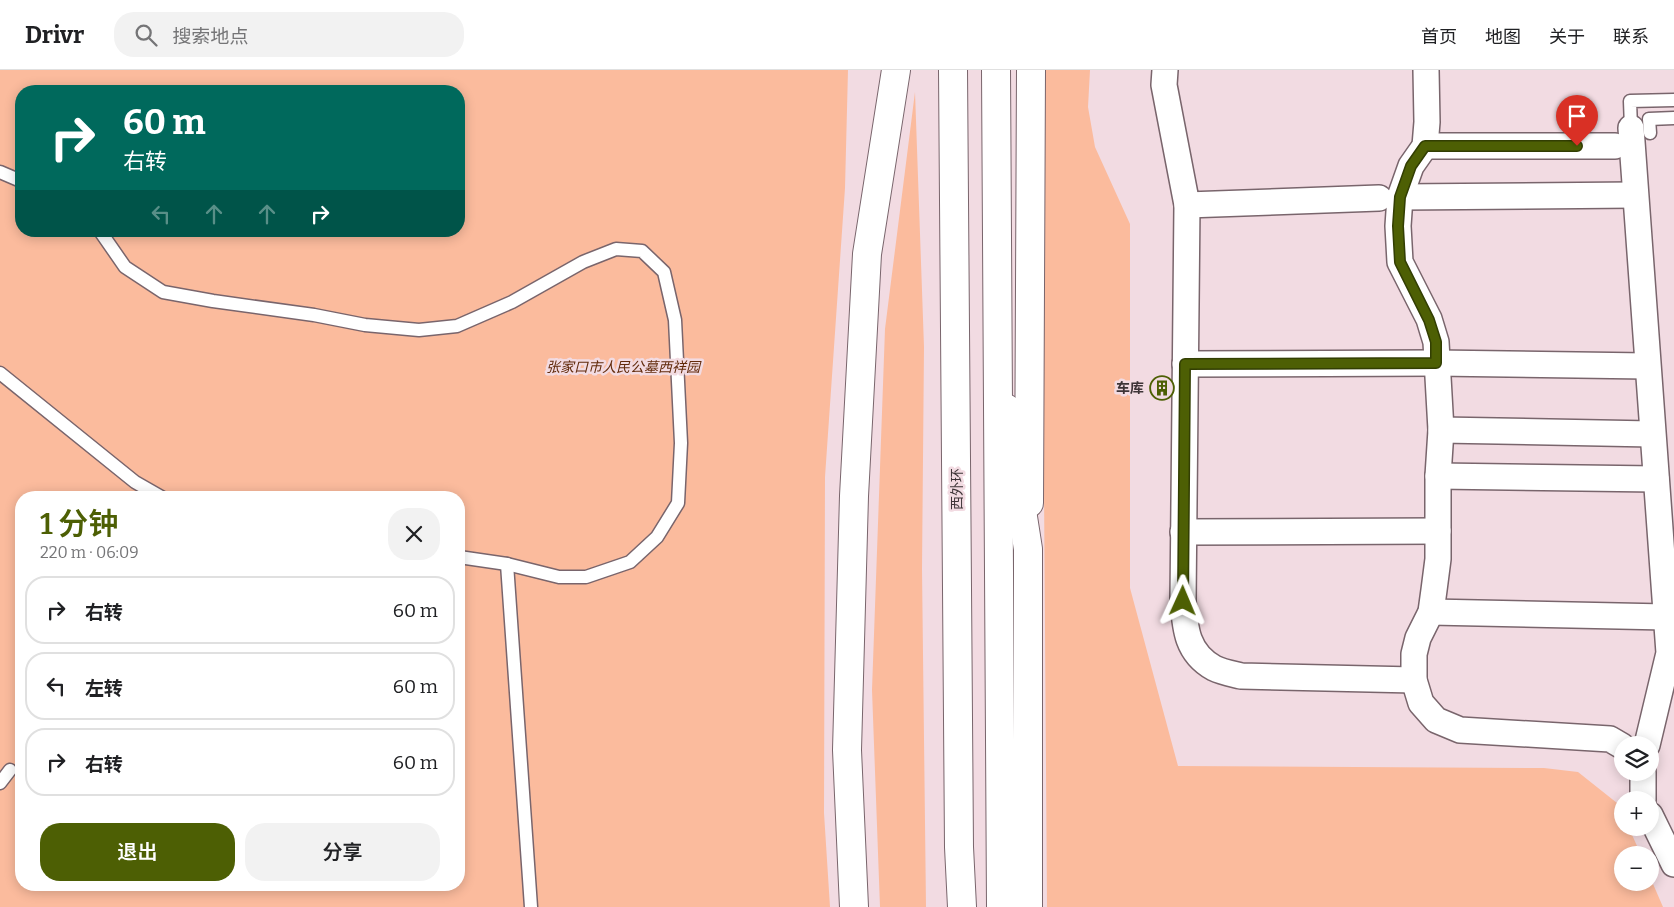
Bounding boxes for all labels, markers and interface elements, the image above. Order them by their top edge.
search box [114,12,464,57]
text: Drivr [25,21,84,49]
icon: search [132,21,160,49]
text: 搜索地点 [172,25,248,48]
text: 首页 [1421,26,1457,48]
text: 地图 [1485,26,1521,48]
text: 关于 [1549,26,1585,48]
text: 联系 [1613,26,1649,48]
pin [1556,95,1598,146]
text: 60 m [123,101,206,143]
icon: arrive [1563,102,1591,130]
icon: right [40,105,105,170]
text: 右转 [123,148,167,175]
icon: left [147,200,175,228]
icon: ahead [200,200,228,228]
icon: ahead [253,200,281,228]
icon: right [306,200,334,228]
park label: 张家口市人民公墓西祥园 [546,359,702,376]
building icon: 车库 [1149,375,1175,401]
place label: 车库 [1116,380,1144,397]
street label: 西外环 [949,468,966,510]
text: 1 分钟 [40,506,118,542]
button: close [388,508,440,560]
text: 220 m · 06:09 [40,543,139,562]
position arrow [1156,574,1208,626]
icon: right [42,596,70,624]
text: 60 m [393,599,438,622]
text: 右转 [85,601,123,624]
icon: left [42,672,70,700]
text: 60 m [393,675,438,698]
text: 左转 [85,677,123,700]
map controls [1614,736,1659,891]
button: layers [1614,736,1659,781]
icon: right [42,748,70,776]
text: 60 m [393,751,438,774]
text: 右转 [85,753,123,776]
button: + [1614,791,1659,836]
button: 退出 [40,823,235,881]
button: 分享 [245,823,440,881]
button: − [1614,846,1659,891]

